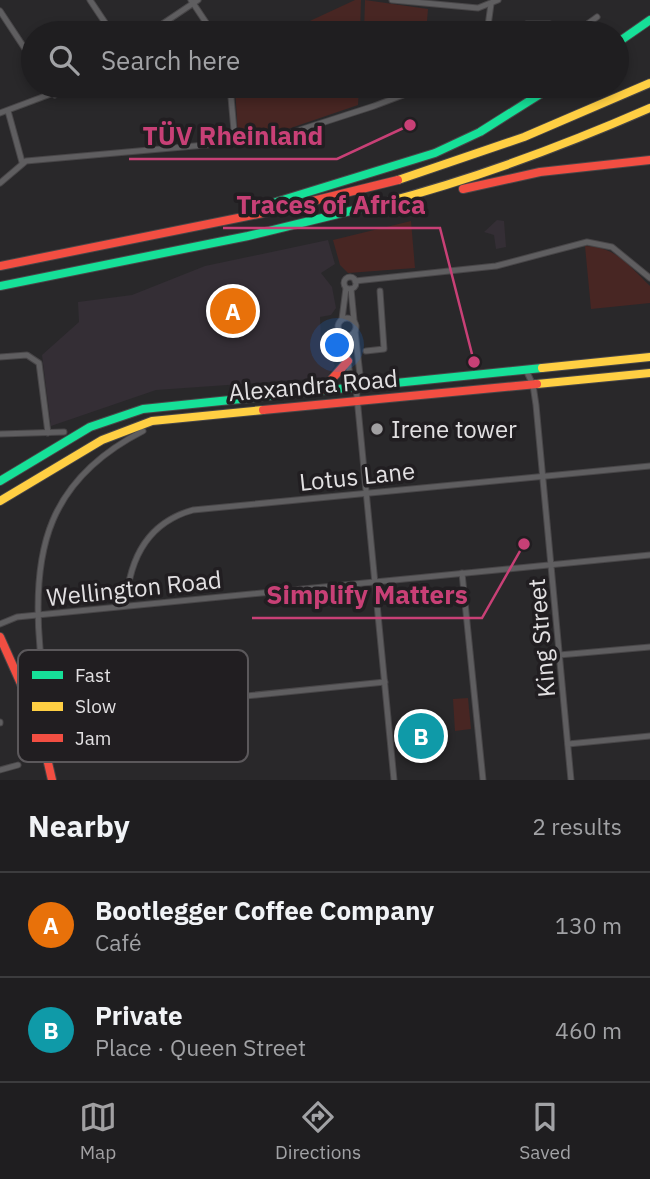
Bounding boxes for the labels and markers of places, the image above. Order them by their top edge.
callout: TÜV Rheinland [129,112,337,159]
callout: Traces of Africa [223,181,440,228]
pin: A [210,285,256,337]
place label: Irene tower [391,413,517,445]
marker: Irene tower [369,421,385,437]
callout: Simplify Matters [252,571,482,618]
pin: B [398,710,444,762]

